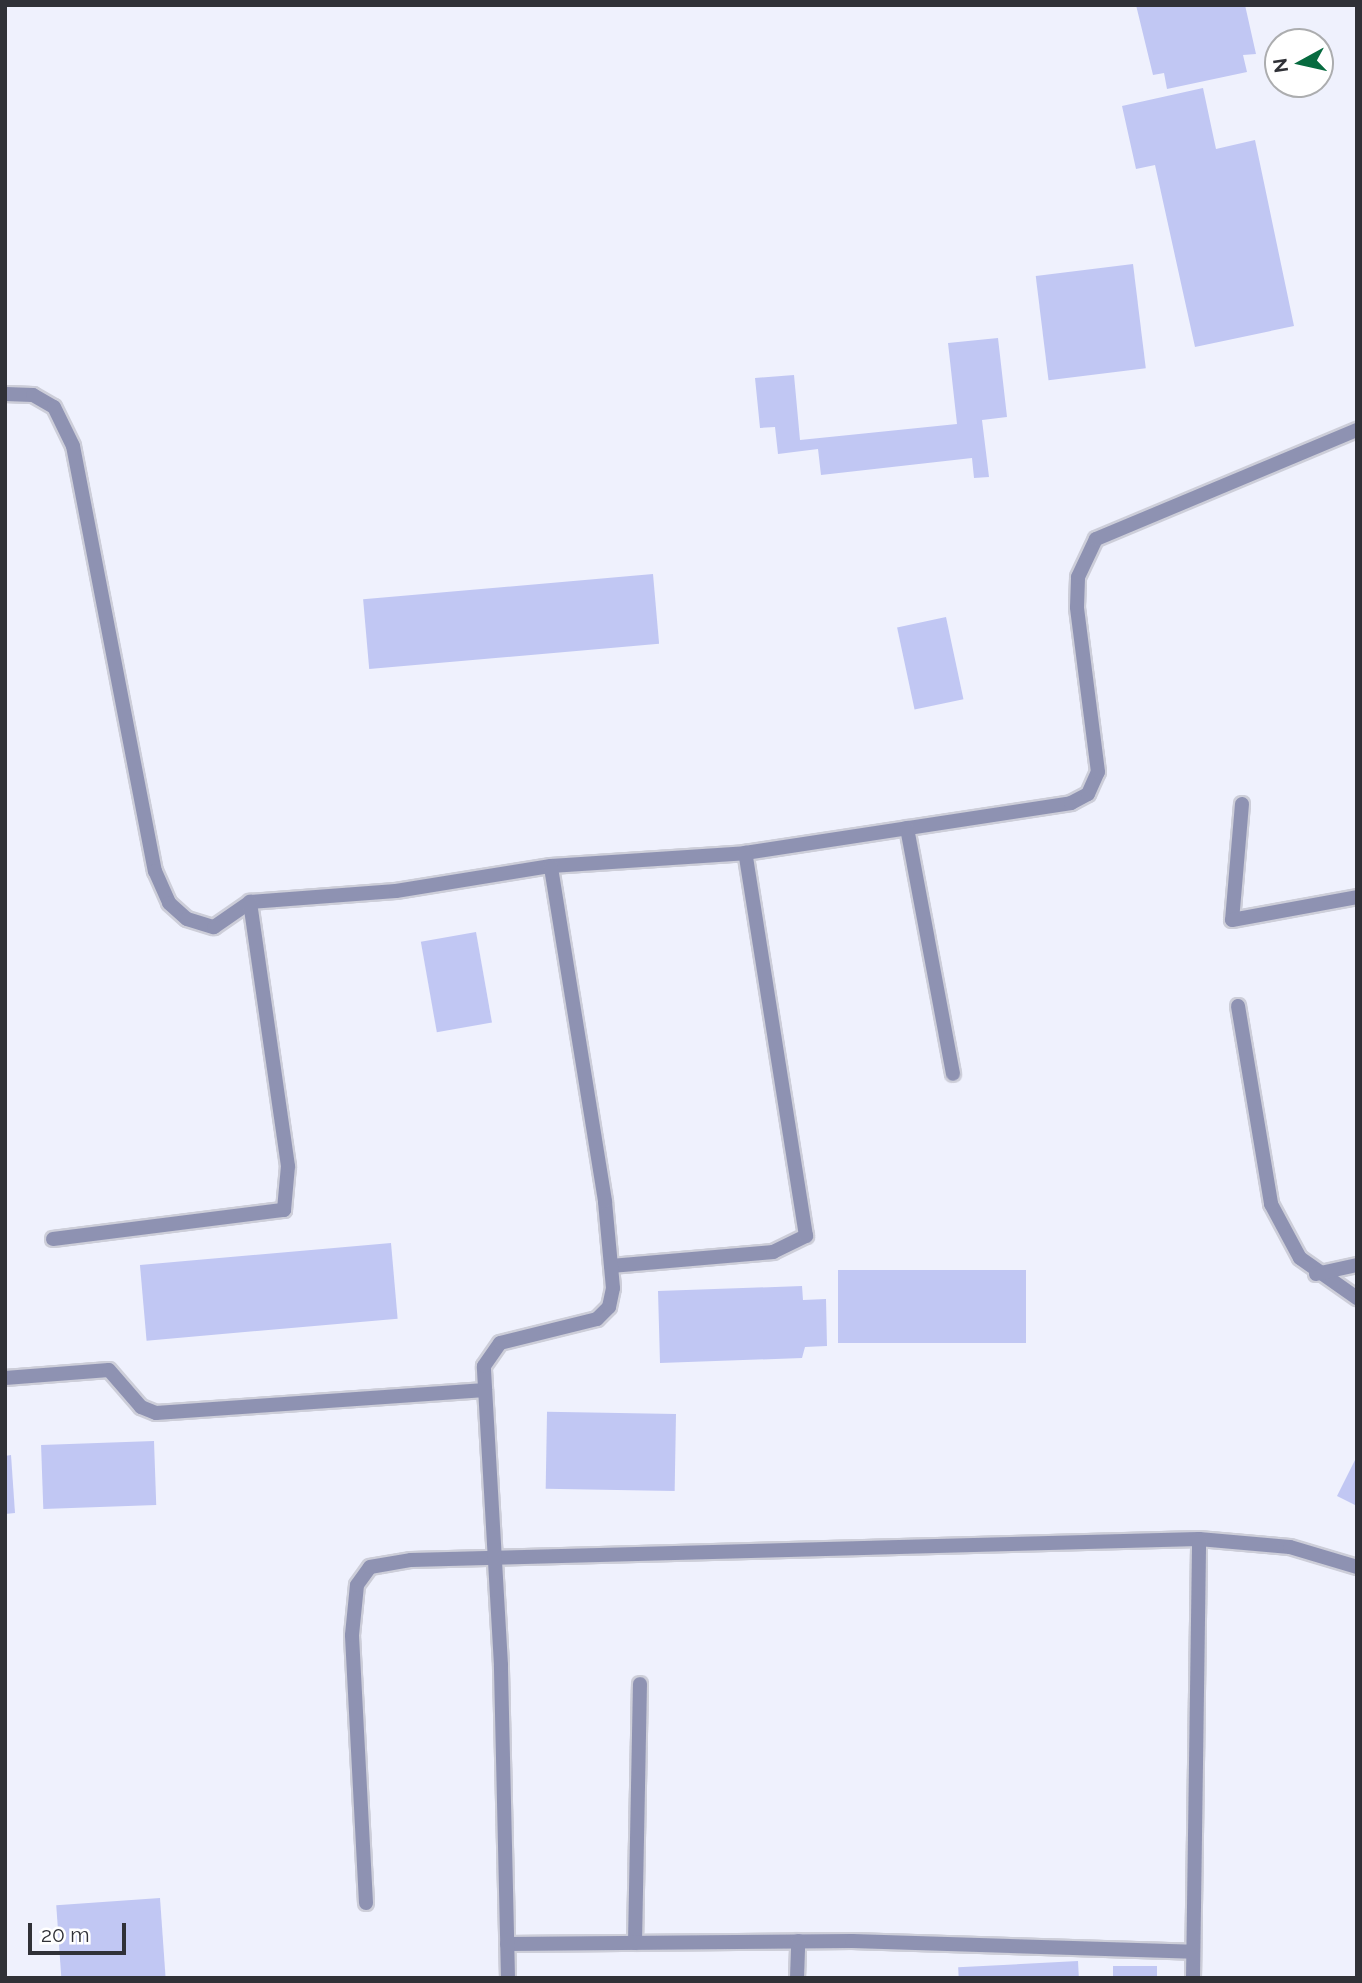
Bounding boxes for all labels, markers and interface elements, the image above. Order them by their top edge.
north arrow [1264,28,1334,98]
text: N [1268,57,1292,74]
scale bar [32,1910,130,1954]
text: 20 m [41,1922,89,1947]

